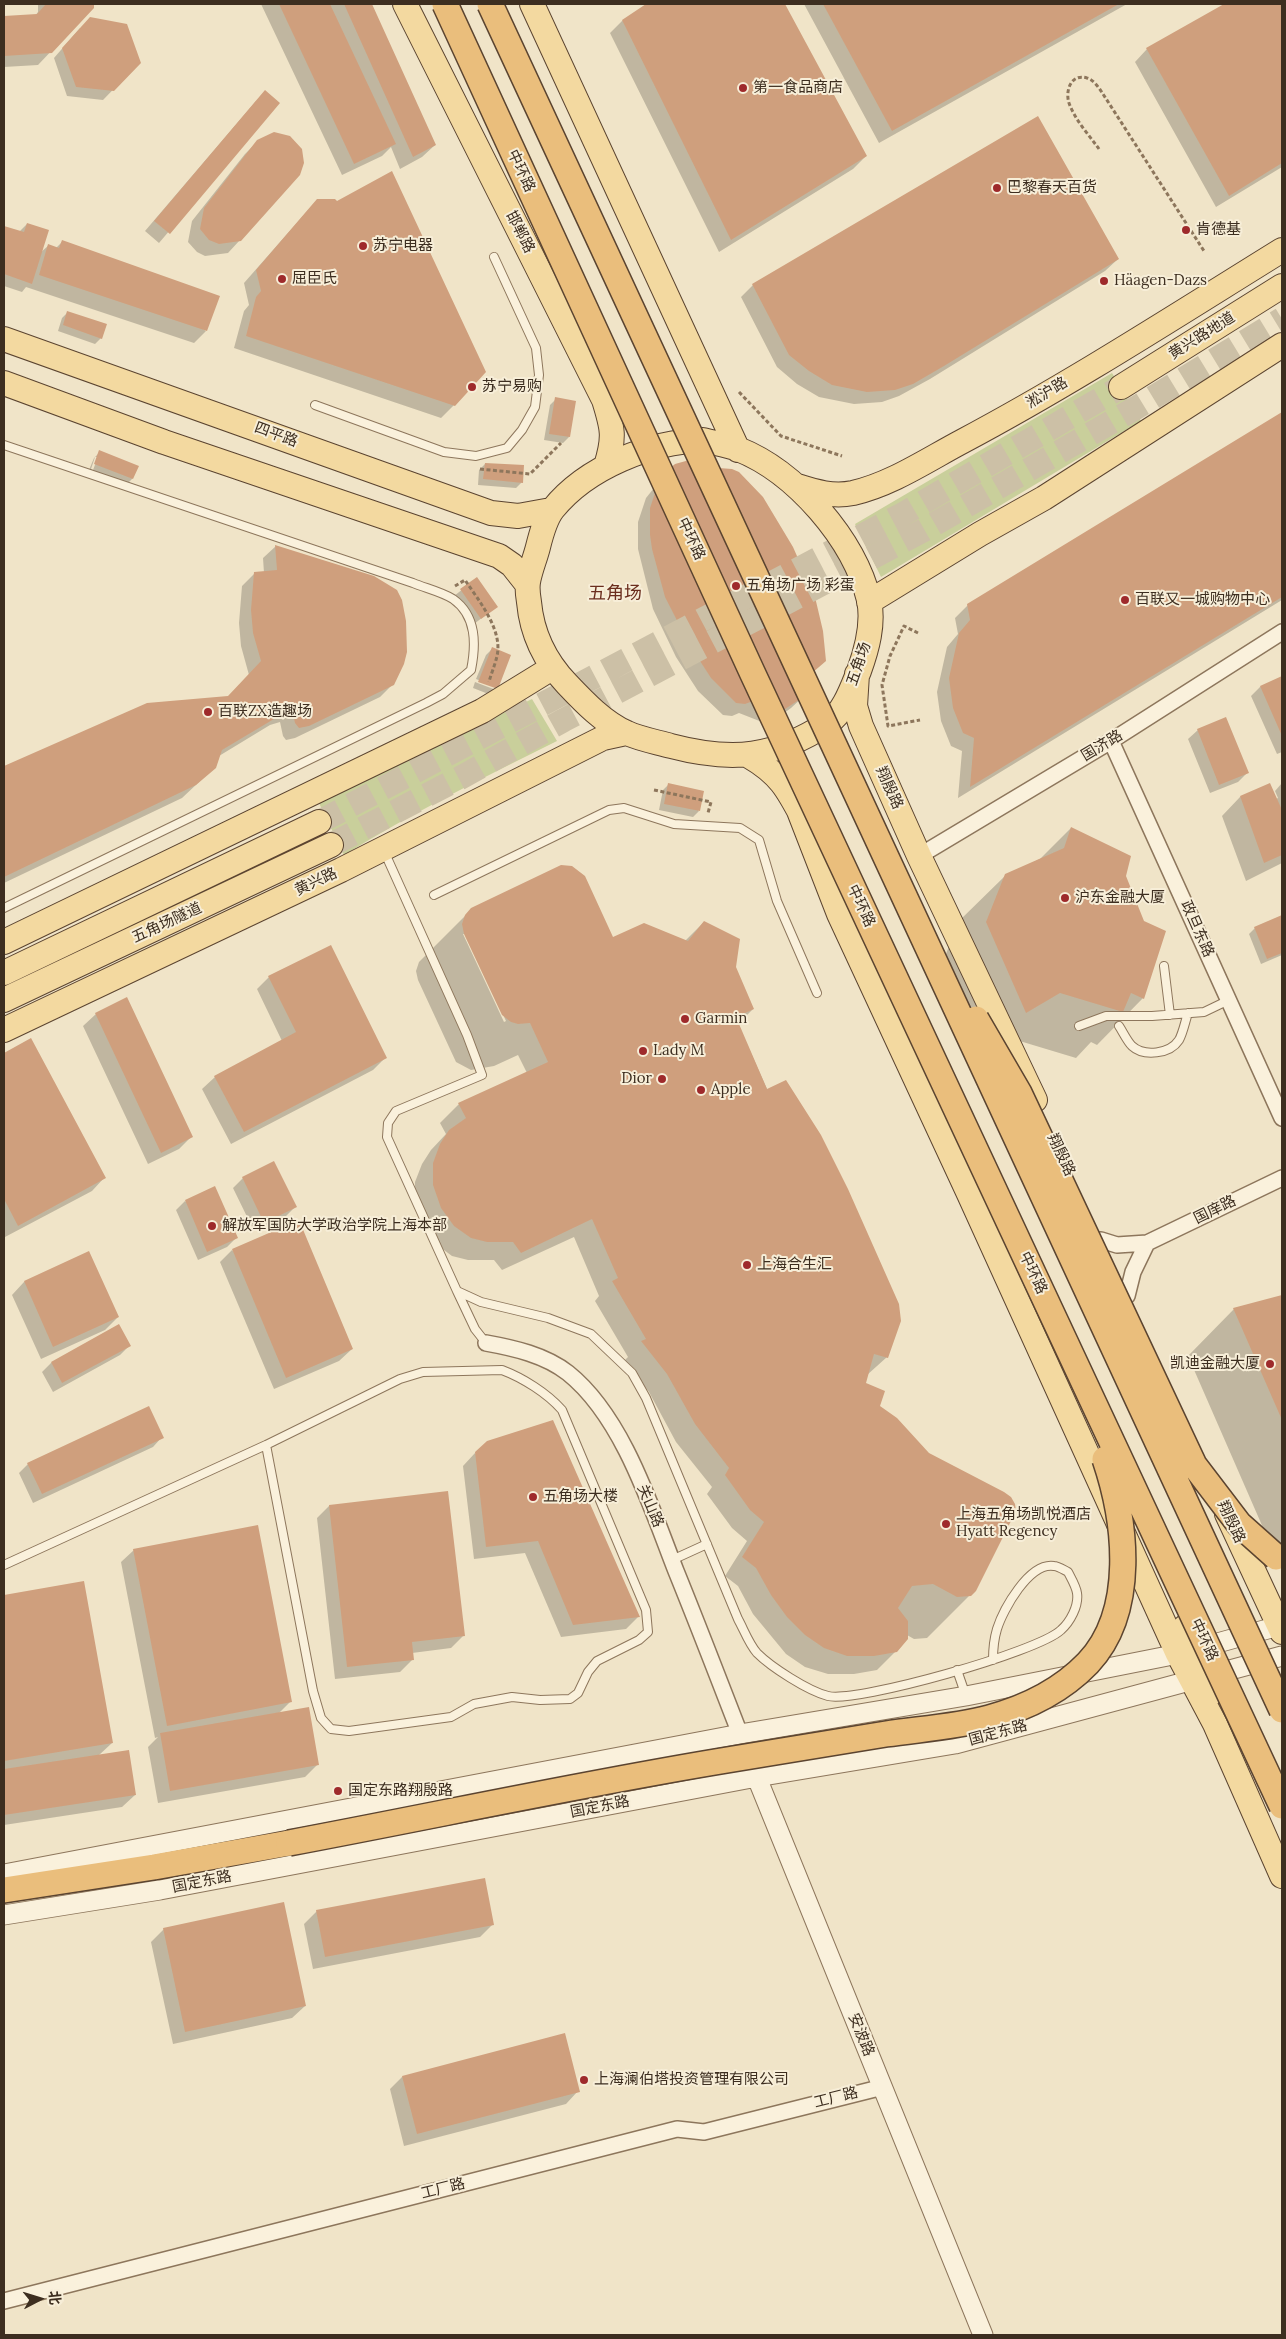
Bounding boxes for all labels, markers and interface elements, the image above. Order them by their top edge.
place label: 第一食品商店 [753,79,843,97]
marker: 第一食品商店 [737,82,749,94]
street label: 中环路 [503,147,539,195]
place label: 巴黎春天百货 [1007,179,1097,197]
marker: 巴黎春天百货 [991,182,1003,194]
street label: 邯郸路 [502,208,538,256]
place label: 肯德基 [1196,221,1241,239]
marker: 肯德基 [1180,224,1192,236]
place label: 苏宁电器 [373,237,433,255]
marker: 苏宁电器 [357,240,369,252]
place label: 屈臣氏 [292,270,337,288]
place label: Häagen-Dazs [1114,272,1207,290]
marker: 屈臣氏 [276,273,288,285]
marker: Häagen-Dazs [1098,275,1110,287]
street label: 黄兴路地道 [1165,308,1239,364]
street label: 淞沪路 [1023,374,1071,412]
place label: 苏宁易购 [482,378,542,396]
marker: 苏宁易购 [466,381,478,393]
street label: 四平路 [252,419,300,451]
street label: 中环路 [673,515,709,563]
place label: 五角场广场 彩蛋 [746,577,855,595]
marker: 五角场广场 彩蛋 [730,580,742,592]
district label: 五角场 [588,583,642,605]
place label: 百联又一城购物中心 [1135,591,1270,609]
marker: 百联又一城购物中心 [1119,594,1131,606]
street label: 五角场 [843,640,875,688]
place label: 百联ZX造趣场 [218,703,312,721]
marker: 百联ZX造趣场 [202,706,214,718]
street label: 国济路 [1078,727,1126,765]
street label: 翔殷路 [872,764,906,812]
street label: 黄兴路 [292,864,340,900]
street label: 中环路 [843,882,879,930]
place label: 沪东金融大厦 [1075,889,1165,907]
marker: 沪东金融大厦 [1059,892,1071,904]
street label: 政旦东路 [1177,898,1217,960]
street label: 五角场隧道 [129,899,205,947]
place label: Garmin [695,1010,747,1028]
marker: Garmin [679,1013,691,1025]
place label: Lady M [653,1042,704,1060]
marker: Lady M [637,1045,649,1057]
place label: Dior [621,1070,652,1088]
marker: Dior [656,1073,668,1085]
place label: Apple [711,1081,751,1099]
marker: Apple [695,1084,707,1096]
street label: 翔殷路 [1043,1131,1079,1179]
street label: 国庠路 [1191,1192,1239,1228]
place label: 解放军国防大学政治学院上海本部 [222,1217,447,1235]
marker: 解放军国防大学政治学院上海本部 [206,1220,218,1232]
street label: 中环路 [1015,1249,1051,1297]
place label: 上海合生汇 [757,1256,832,1274]
marker: 上海合生汇 [741,1259,753,1271]
place label: 凯迪金融大厦 [1170,1355,1260,1373]
marker: 凯迪金融大厦 [1264,1358,1276,1370]
street label: 关山路 [633,1482,667,1530]
place label: 五角场大楼 [543,1488,618,1506]
marker: 五角场大楼 [527,1491,539,1503]
street label: 翔殷路 [1213,1498,1249,1546]
place label: 上海五角场凯悦酒店 Hyatt Regency [956,1506,1091,1541]
marker: 上海五角场凯悦酒店 Hyatt Regency [940,1518,952,1530]
street label: 中环路 [1186,1616,1222,1664]
street label: 国定东路 [967,1717,1029,1749]
place label: 国定东路翔殷路 [348,1782,453,1800]
marker: 国定东路翔殷路 [332,1785,344,1797]
street label: 国定东路 [569,1792,631,1822]
street label: 国定东路 [171,1867,233,1897]
street label: 安波路 [844,2011,878,2059]
place label: 上海澜伯塔投资管理有限公司 [594,2071,789,2089]
marker: 上海澜伯塔投资管理有限公司 [578,2074,590,2086]
street label: 工厂路 [812,2084,860,2112]
street label: 工厂路 [419,2175,467,2203]
north arrow [15,2274,65,2324]
text: 北 [45,2290,65,2305]

